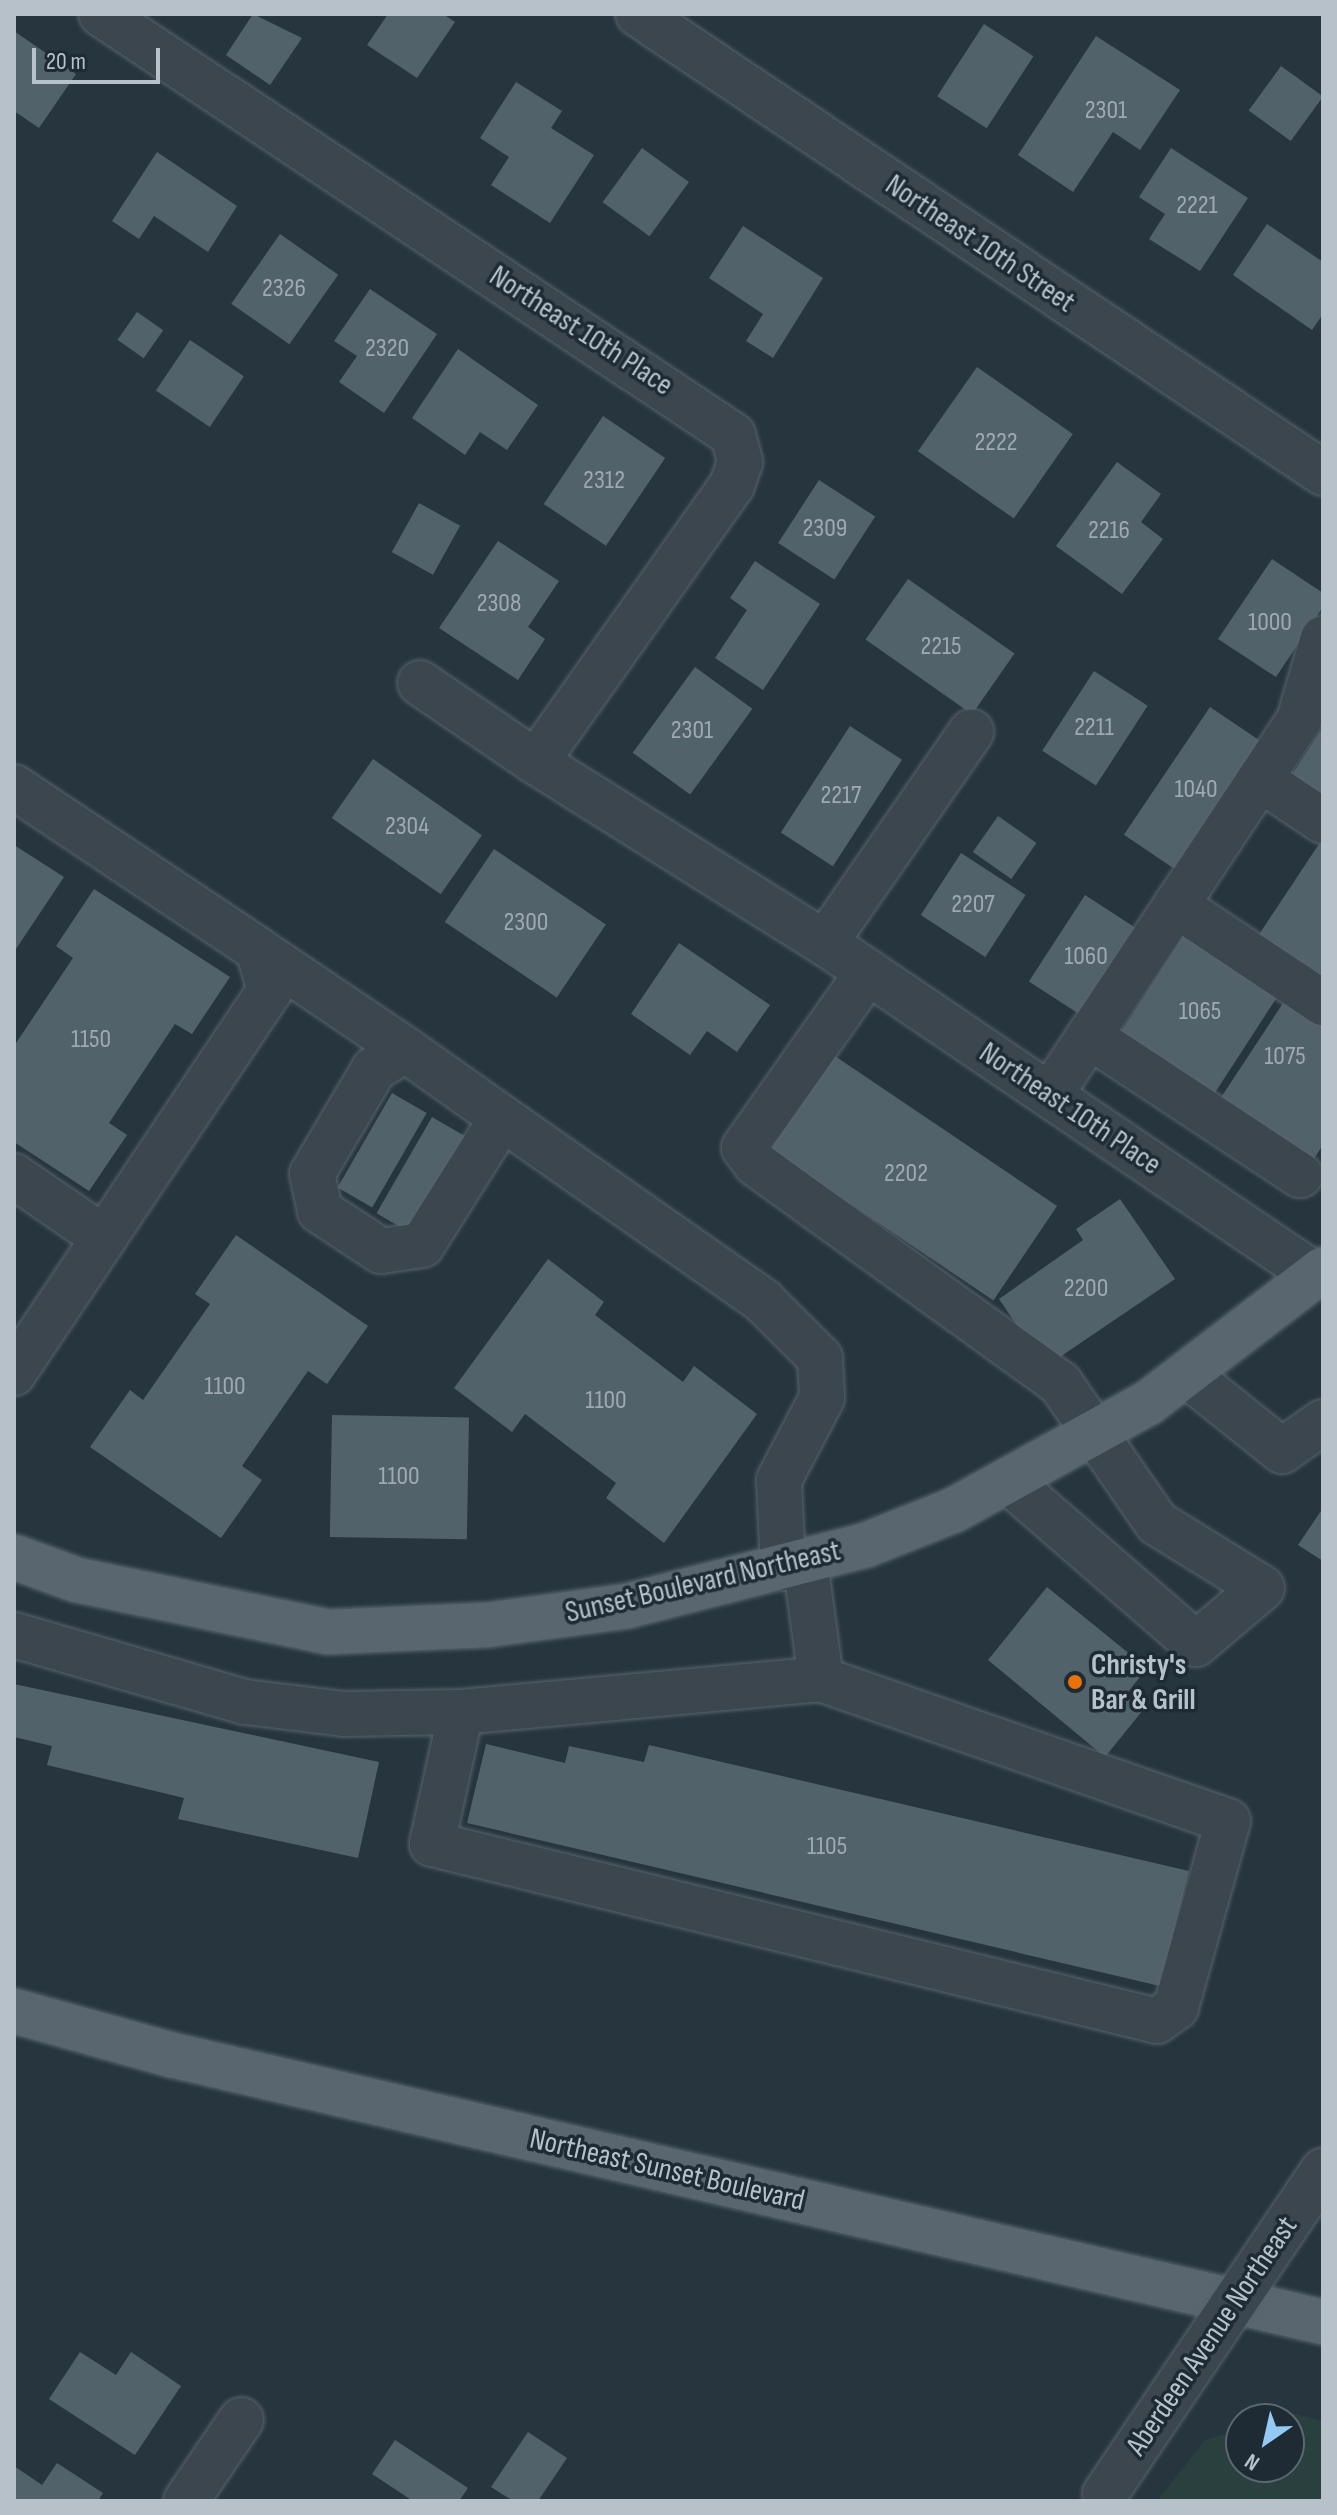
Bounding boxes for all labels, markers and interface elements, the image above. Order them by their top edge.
scale bar [36,32,164,82]
text: 20 m [46,47,86,76]
house number: 2301 [1085,95,1127,127]
street label: Northeast 10th Street [878,167,1082,321]
house number: 2221 [1176,190,1218,222]
street label: Northeast 10th Place [483,258,679,404]
house number: 2326 [262,273,306,305]
house number: 2320 [365,333,409,365]
house number: 2222 [975,427,1017,459]
house number: 2312 [583,465,625,497]
house number: 2309 [803,513,847,545]
house number: 2216 [1088,515,1130,547]
house number: 2308 [477,588,521,620]
house number: 1000 [1248,607,1292,639]
house number: 2215 [920,631,962,663]
house number: 2211 [1074,712,1114,744]
house number: 2301 [671,715,713,747]
house number: 1040 [1174,774,1218,806]
house number: 2217 [821,780,861,812]
house number: 2304 [385,811,429,843]
house number: 2207 [951,889,995,921]
house number: 2300 [504,907,548,939]
house number: 1060 [1064,941,1108,973]
house number: 1065 [1179,996,1221,1028]
house number: 1150 [71,1024,111,1056]
street label: Northeast 10th Place [972,1035,1168,1183]
house number: 1075 [1264,1041,1306,1073]
house number: 2202 [884,1158,928,1190]
house number: 2200 [1064,1273,1108,1305]
house number: 1100 [204,1371,246,1403]
house number: 1100 [585,1385,627,1417]
house number: 1100 [378,1461,420,1493]
street label: Sunset Boulevard Northeast [562,1533,844,1631]
place label: Christy's Bar & Grill [1091,1647,1196,1718]
marker: Christy's Bar & Grill [1066,1673,1084,1691]
house number: 1105 [807,1831,847,1863]
street label: Northeast Sunset Boulevard [526,2121,808,2219]
street label: Aberdeen Avenue Northeast [1119,2210,1305,2462]
north arrow [1225,2403,1305,2483]

